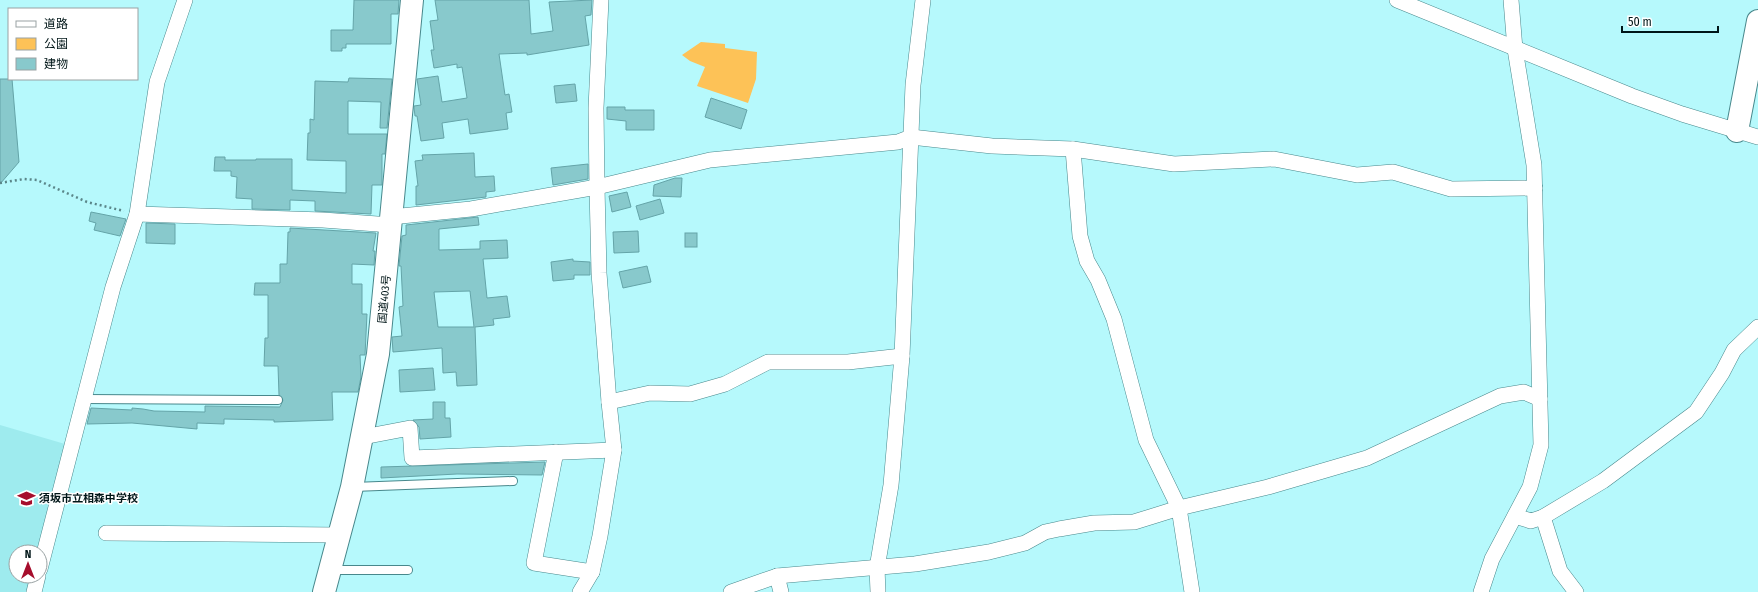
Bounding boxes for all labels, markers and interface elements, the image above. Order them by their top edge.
legend [8,8,138,80]
scale bar [1622,8,1718,34]
text: 50 m [1628,15,1652,29]
text: 道路 [44,17,68,31]
text: 公園 [44,37,68,51]
text: 建物 [44,57,68,71]
street label: 国道403号 [376,274,393,324]
school or university icon: 須坂市立相森中学校 [16,488,36,508]
place label: 須坂市立相森中学校 [39,492,138,505]
north arrow [8,544,48,584]
text: N [25,548,31,561]

